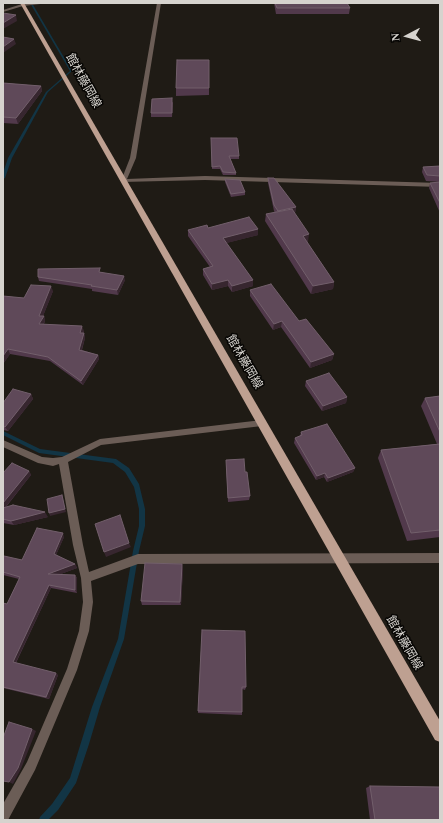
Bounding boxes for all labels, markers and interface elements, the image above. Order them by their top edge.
north arrow [387,16,427,56]
text: N [389,33,401,42]
street label: 館林藤岡線 [62,51,104,111]
street label: 館林藤岡線 [223,332,265,392]
street label: 館林藤岡線 [383,613,425,673]

